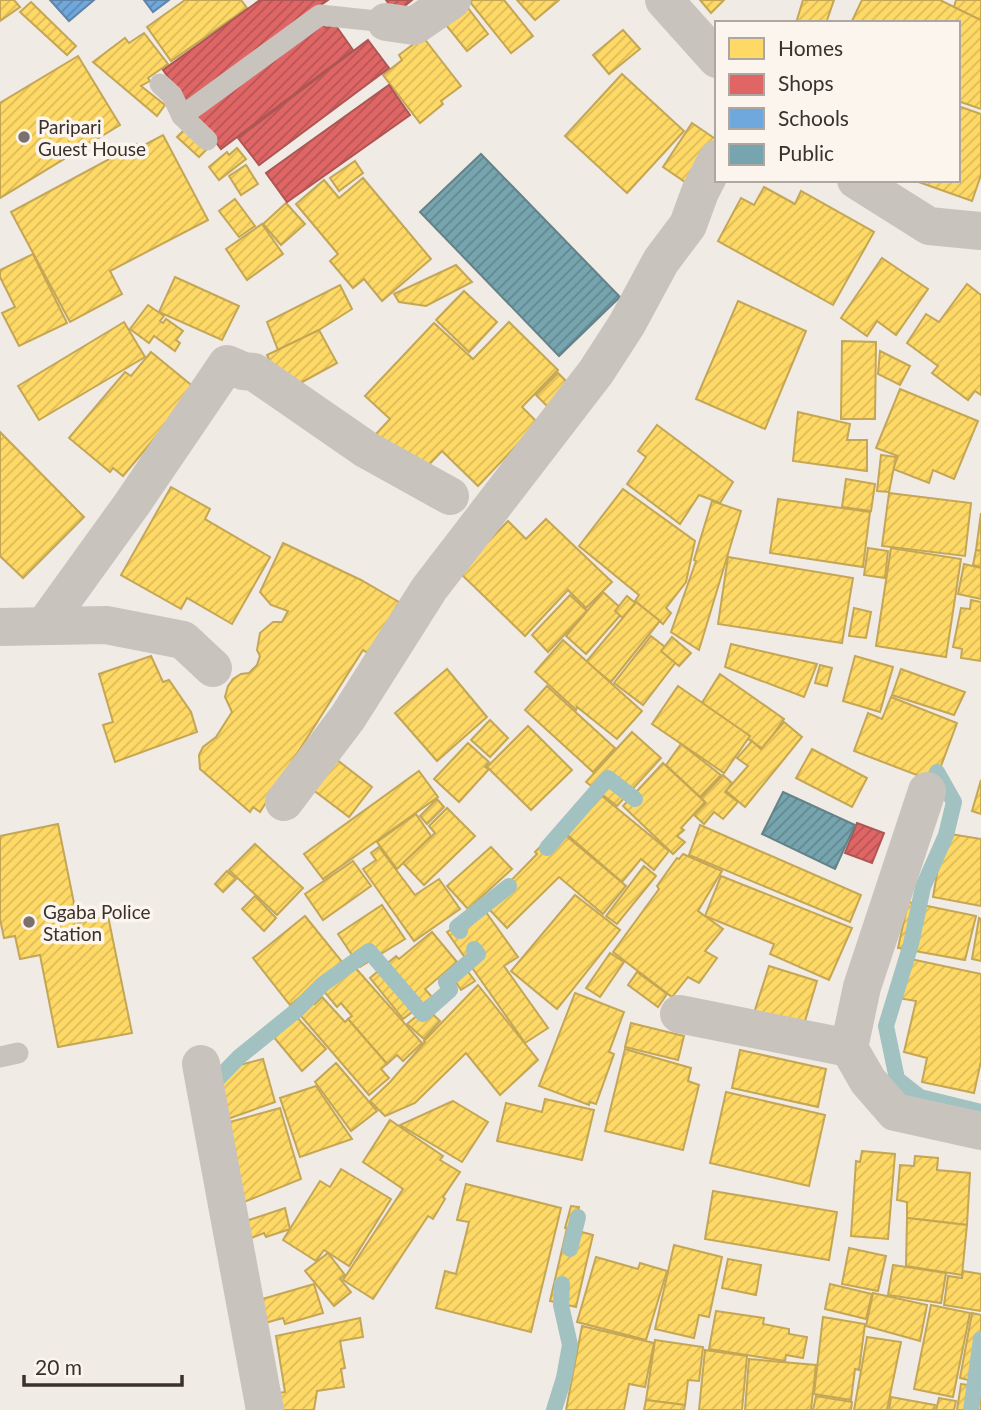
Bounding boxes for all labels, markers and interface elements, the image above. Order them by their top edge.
legend [715,21,960,182]
text: Homes [778,35,843,60]
text: Shops [778,70,834,95]
text: Schools [778,105,849,130]
place label: Paripari Guest House [38,115,146,160]
marker: Paripari Guest House [16,129,32,145]
text: Public [778,140,834,165]
place label: Ggaba Police Station [43,900,151,945]
marker: Ggaba Police Station [21,914,37,930]
scale bar [24,1344,182,1388]
text: 20 m [35,1354,82,1379]

